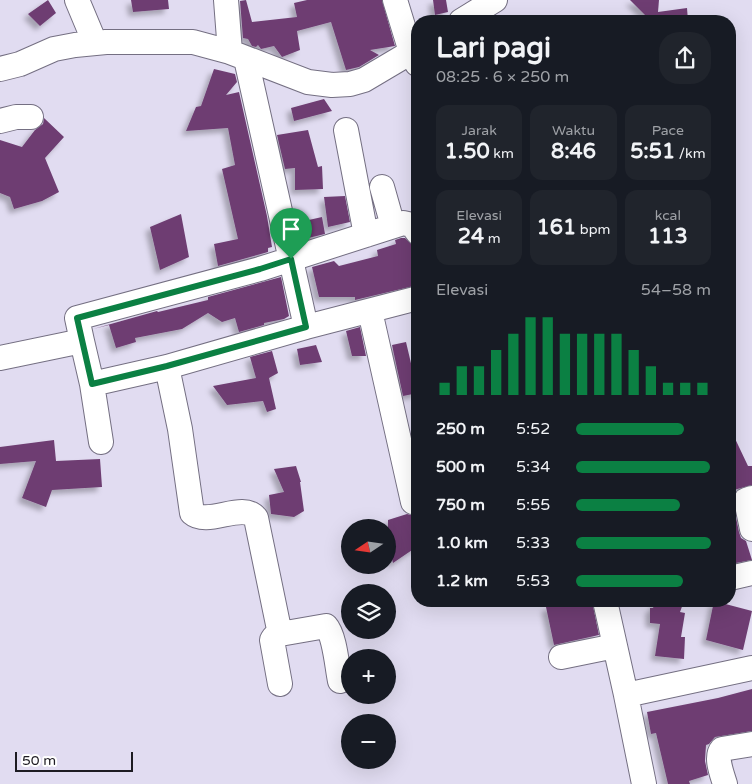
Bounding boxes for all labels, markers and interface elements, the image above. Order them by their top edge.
text: Lari pagi [436,31,551,65]
button: share [659,32,711,84]
text: 08:25 · 6 × 250 m [436,67,569,87]
text: Jarak [462,122,497,139]
text: Waktu [552,122,595,139]
text: Pace [652,122,684,139]
text: 1.50 [445,139,490,164]
text: 8:46 [551,139,596,164]
text: 5:51 [630,139,675,164]
text: km [490,145,514,162]
text: /km [675,145,706,162]
text: Elevasi [456,207,502,224]
text: kcal [655,207,681,224]
pin [270,208,312,259]
icon: arrive [277,215,305,243]
text: 161 [537,215,576,240]
text: bpm [576,221,610,238]
text: 24 [458,224,484,249]
text: 113 [648,224,688,249]
text: m [484,230,501,247]
text: Elevasi [436,280,488,300]
text: 54–58 m [641,280,711,300]
text: 250 m [436,419,485,439]
text: 5:52 [516,419,550,439]
text: 500 m [436,457,485,477]
text: 5:34 [516,457,550,477]
text: 750 m [436,495,485,515]
text: 5:55 [516,495,550,515]
north arrow [341,519,396,574]
map controls [341,519,396,769]
text: 1.0 km [436,533,488,553]
text: 5:33 [516,533,550,553]
text: 1.2 km [436,571,488,591]
text: 5:53 [516,571,550,591]
button: layers [341,584,396,639]
button: + [341,649,396,704]
button: − [341,714,396,769]
scale bar [15,749,132,772]
text: 50 m [22,752,56,769]

